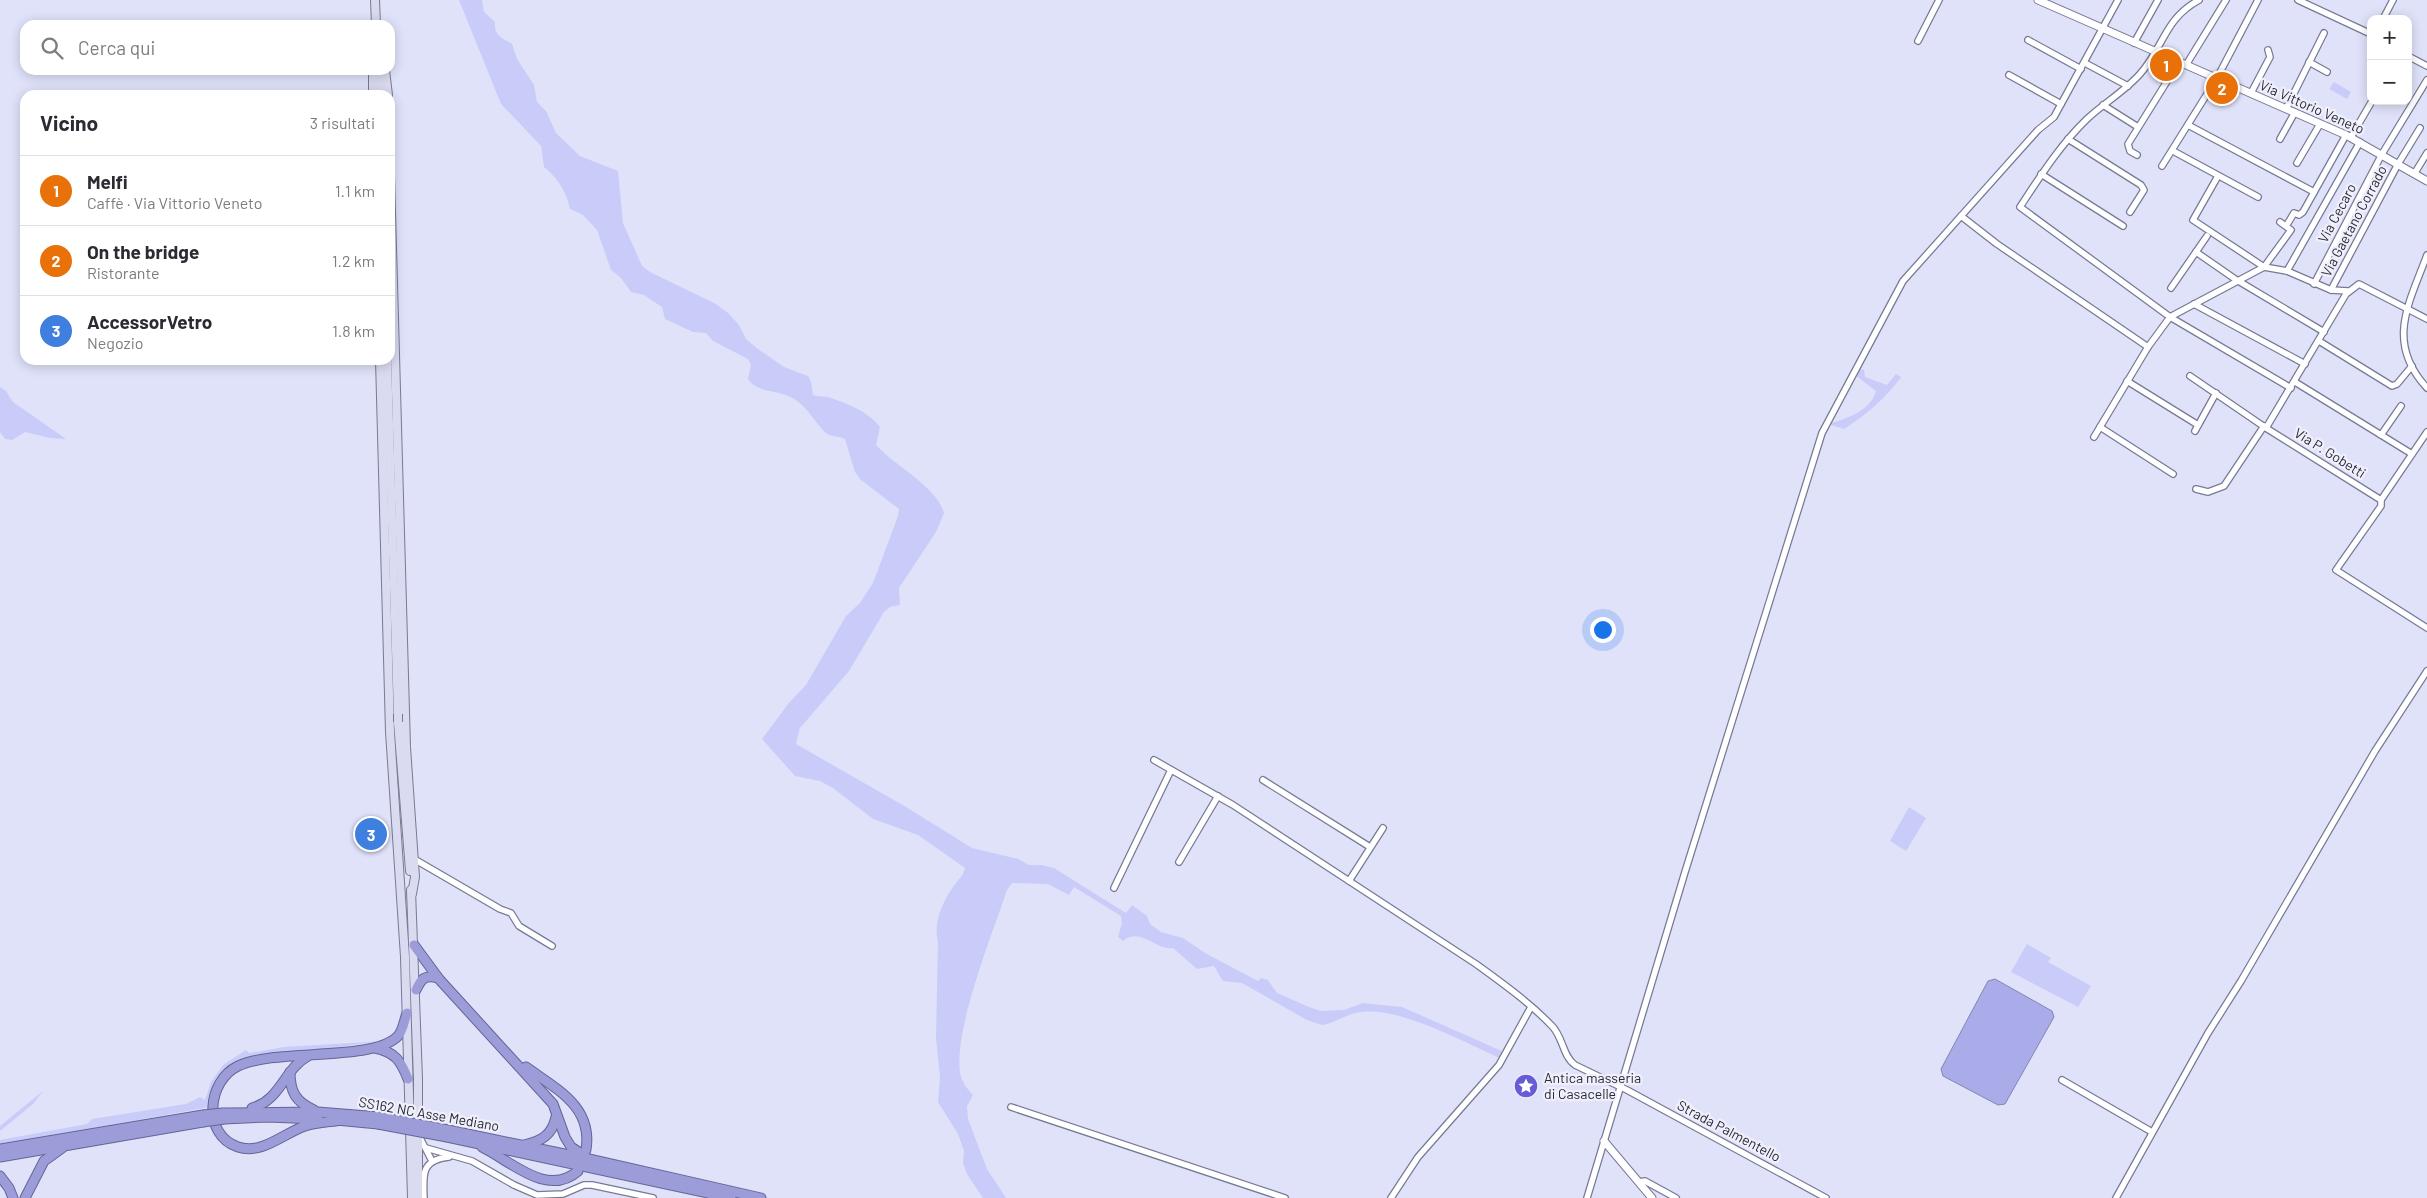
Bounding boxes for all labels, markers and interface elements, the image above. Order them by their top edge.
map controls [2367,15,2412,105]
button: + [2367,15,2412,60]
search box [20,20,395,75]
icon: search [38,34,66,62]
text: Cerca qui [78,36,155,59]
pin: 1 [2150,46,2182,84]
button: − [2367,60,2412,105]
pin: 2 [2206,69,2238,107]
street label: Via Vittorio Veneto [2257,76,2367,137]
text: Vicino [40,110,98,135]
text: 3 risultati [310,113,375,132]
street label: Via Gaetano Corrado [2317,162,2390,279]
text: Melfi [87,170,128,193]
street label: Via Cecaro [2314,180,2359,245]
text: 1 [53,181,59,200]
text: 1.1 km [335,181,375,200]
text: Caffè · Via Vittorio Veneto [87,193,262,212]
text: On the bridge [87,240,199,263]
text: 2 [52,251,60,270]
text: 1.2 km [332,251,375,270]
text: Ristorante [87,263,160,282]
text: AccessorVetro [87,310,212,333]
text: 3 [52,321,60,340]
text: 1.8 km [332,321,375,340]
text: Negozio [87,333,144,352]
street label: Via P. Gobetti [2291,424,2369,481]
your location [1590,617,1616,643]
pin: 3 [355,815,387,853]
place label: Antica masseria di Casacelle [1544,1069,1641,1102]
place icon: Antica masseria di Casacelle [1513,1073,1539,1099]
street label: SS162 NC Asse Mediano [357,1093,501,1134]
street label: Strada Palmentello [1675,1096,1784,1165]

